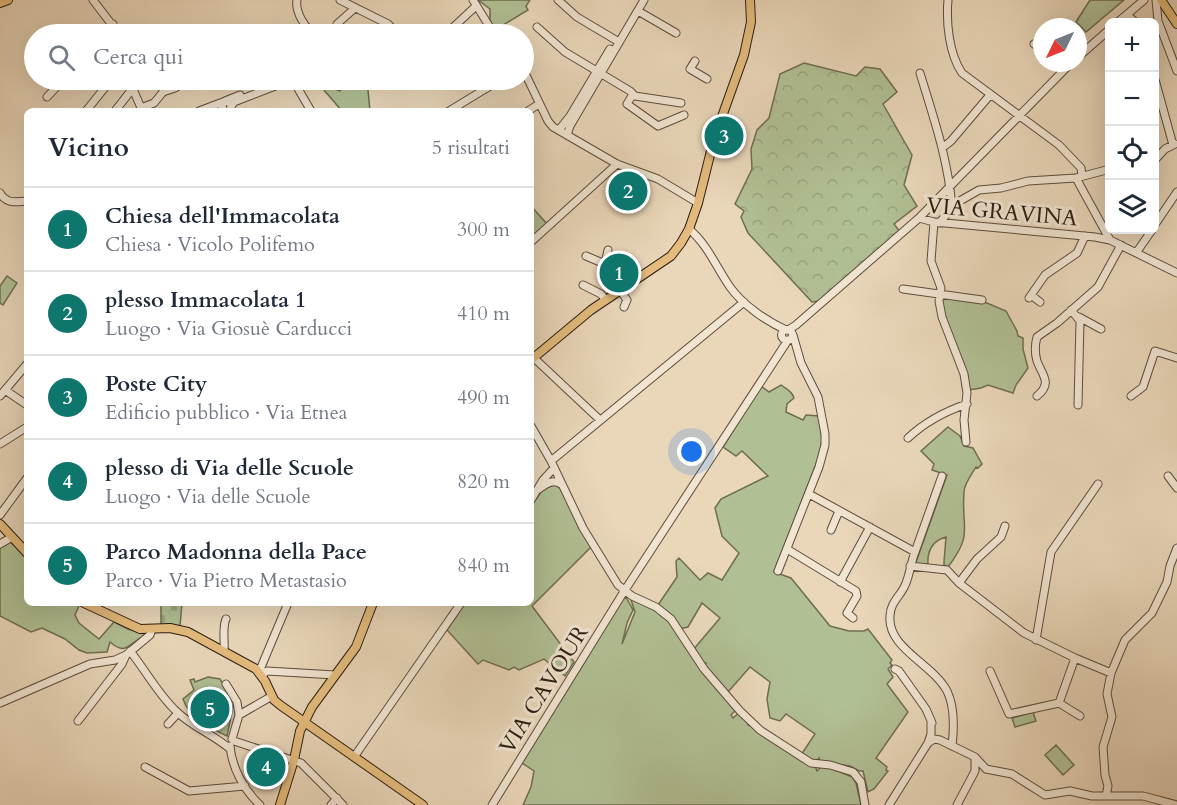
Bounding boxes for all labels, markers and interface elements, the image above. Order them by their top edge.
north arrow [1033,18,1087,72]
map controls [1105,18,1159,234]
button: + [1105,18,1159,72]
search box [24,24,534,90]
icon: search [45,41,78,74]
text: Cerca qui [93,42,183,72]
button: − [1105,72,1159,126]
pin: 3 [704,114,744,158]
button: locate [1105,126,1159,180]
text: Vicino [48,130,129,165]
text: 5 risultati [432,134,510,161]
pin: 2 [608,168,648,213]
button: layers [1105,180,1159,234]
street label: VIA GRAVINA [925,190,1079,234]
text: Chiesa dell'Immacolata [105,201,340,231]
text: 1 [62,216,73,243]
text: 300 m [457,216,510,243]
text: Chiesa · Vicolo Polifemo [105,231,315,258]
pin: 1 [600,250,638,296]
text: plesso Immacolata 1 [105,285,306,315]
text: 2 [62,300,73,327]
text: 410 m [457,300,510,327]
text: Luogo · Via Giosuè Carducci [105,315,352,342]
text: Poste City [105,369,207,399]
text: 3 [62,384,73,411]
text: 490 m [457,384,510,411]
text: Edificio pubblico · Via Etnea [105,399,347,426]
your location [677,437,706,466]
text: plesso di Via delle Scuole [105,453,354,483]
text: 4 [62,468,73,495]
text: 820 m [457,468,510,495]
text: Luogo · Via delle Scuole [105,483,311,510]
text: Parco Madonna della Pace [105,537,367,567]
text: 5 [62,552,73,579]
text: 840 m [457,552,510,579]
text: Parco · Via Pietro Metastasio [105,567,347,594]
street label: VIA CAVOUR [492,619,596,759]
pin: 5 [190,686,230,732]
pin: 4 [246,744,286,789]

